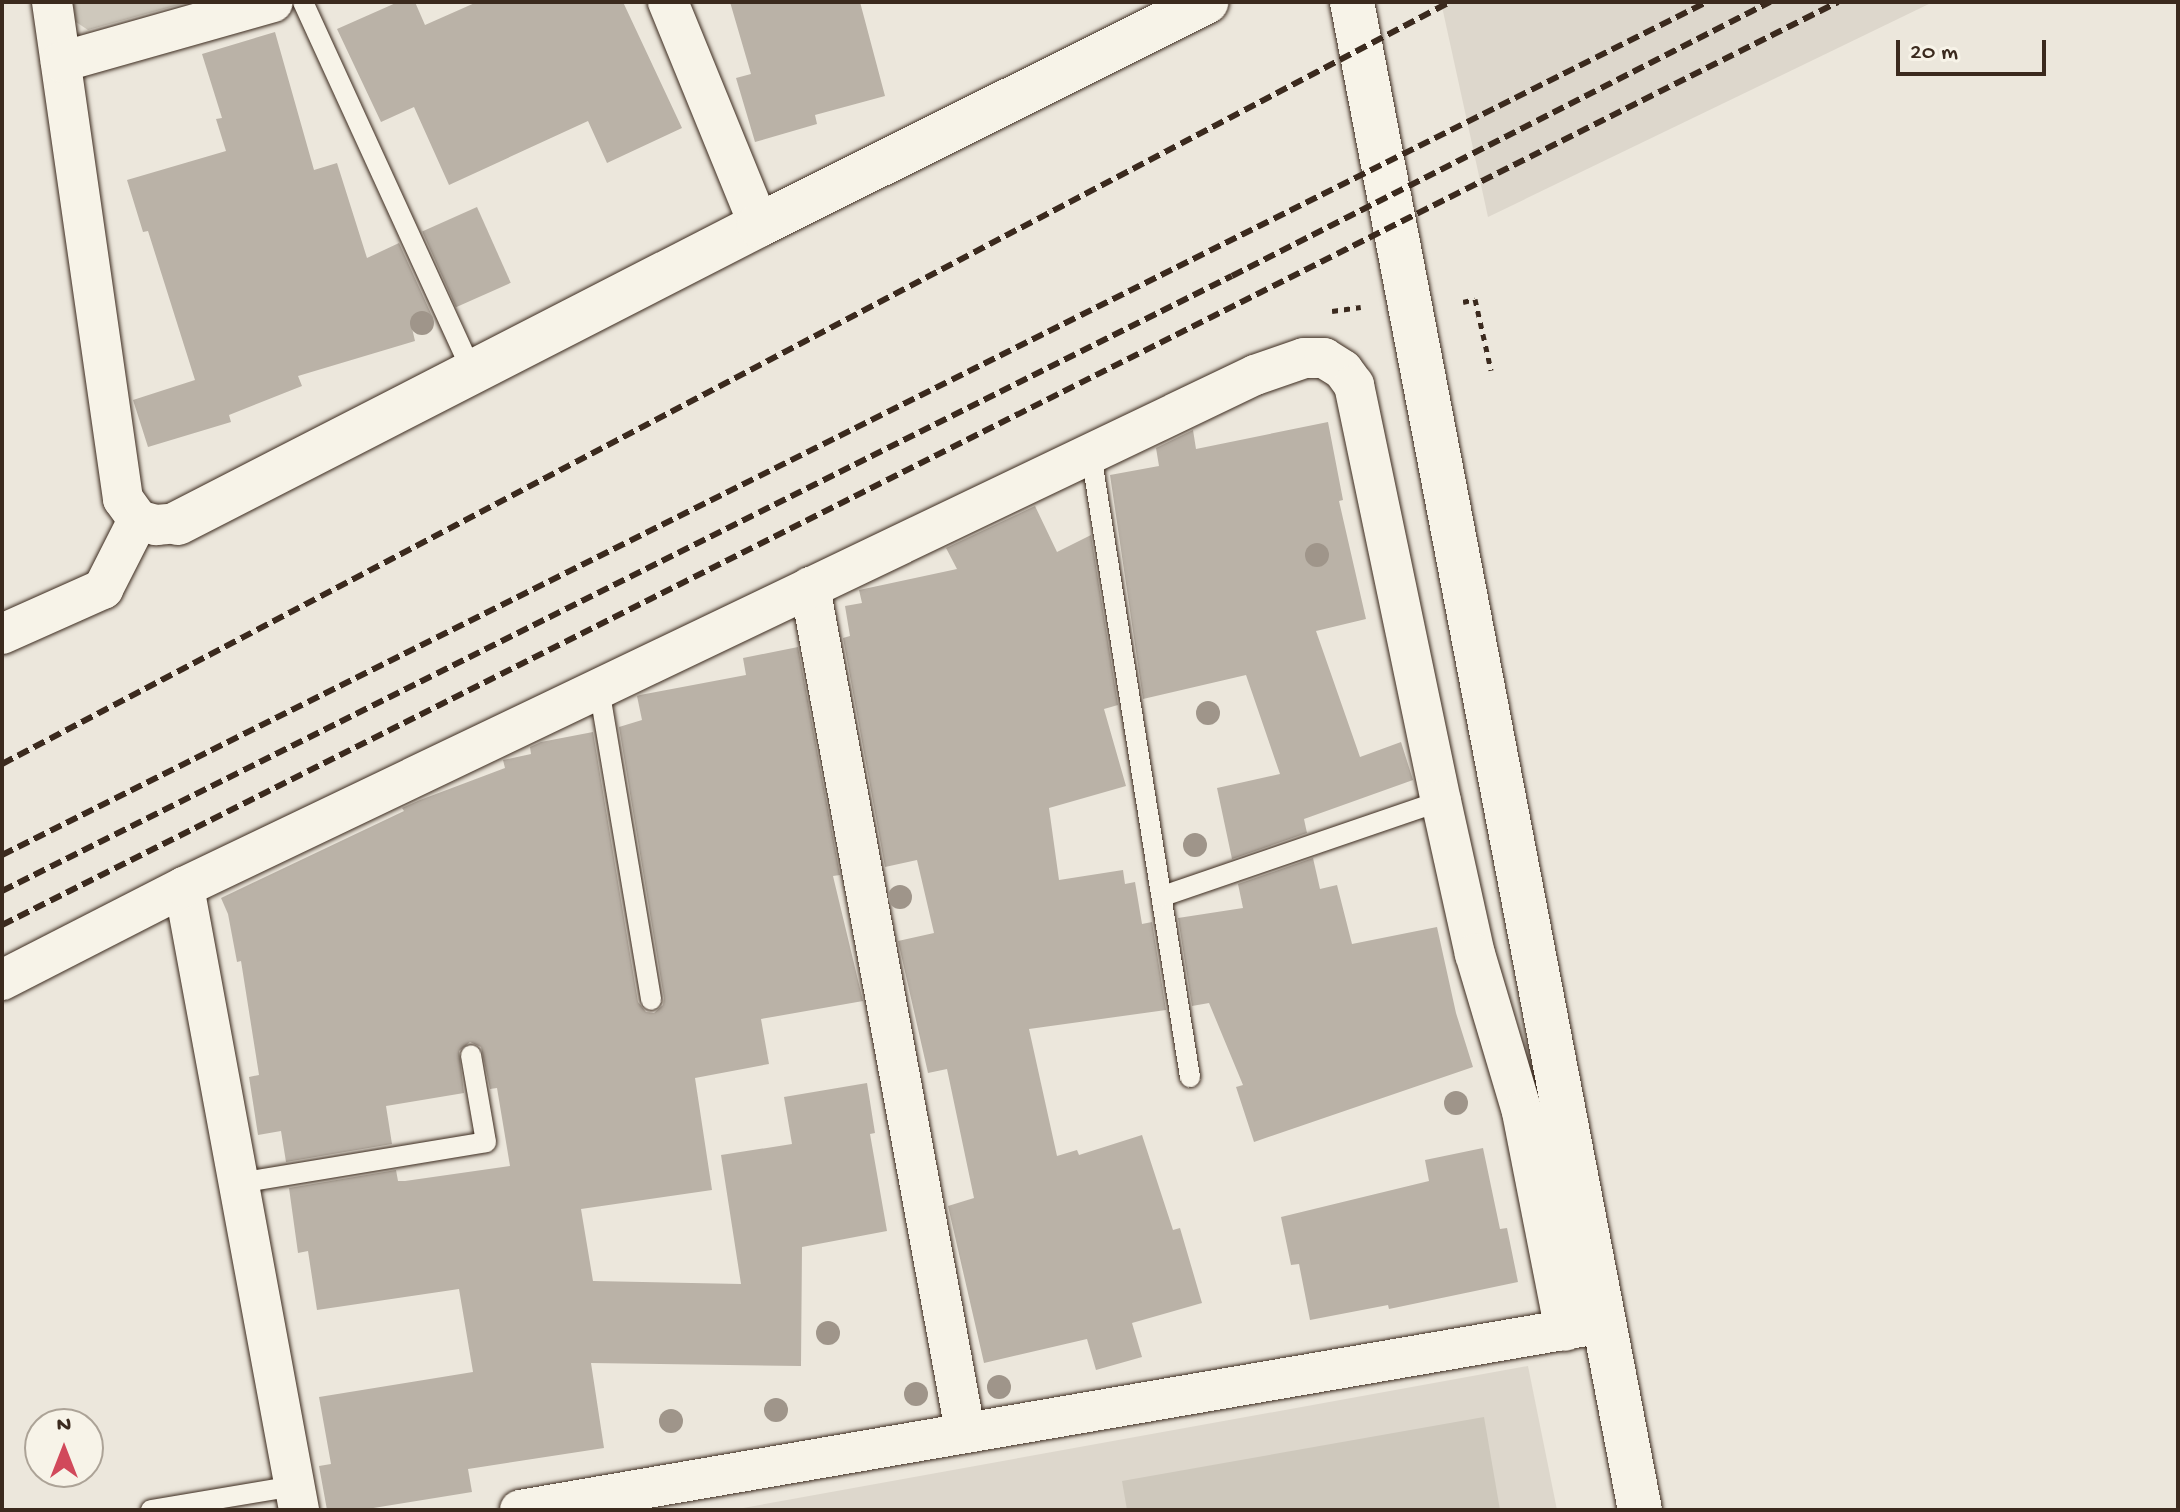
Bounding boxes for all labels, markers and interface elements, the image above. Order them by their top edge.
scale bar [1900,24,2050,74]
text: 20 m [1910,39,1958,68]
north arrow [24,1408,104,1488]
text: N [57,1413,71,1439]

